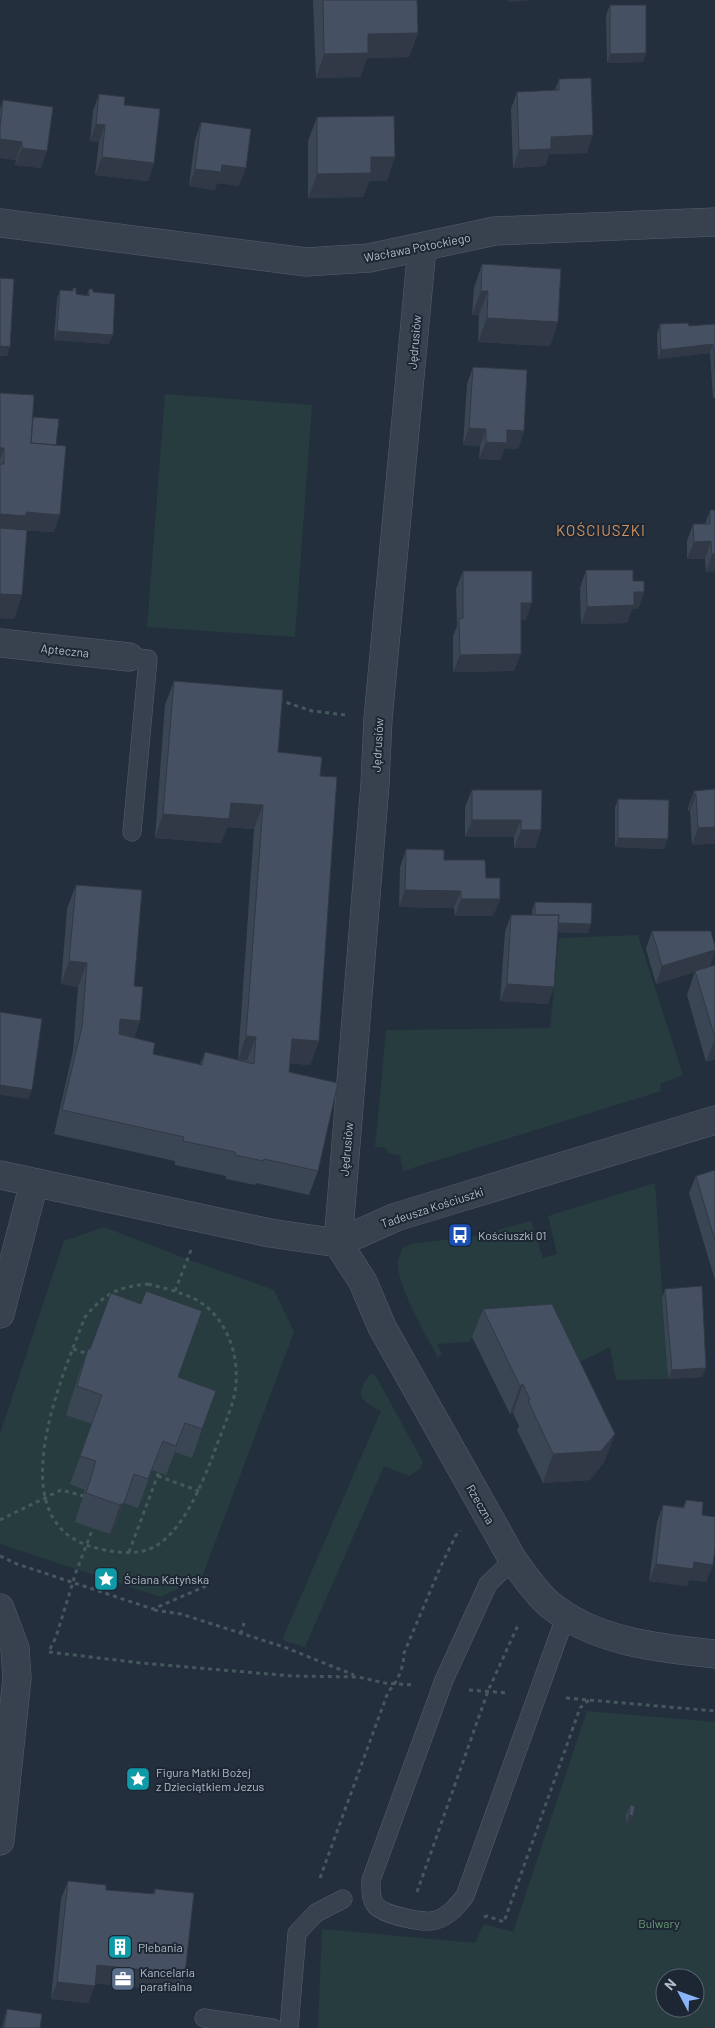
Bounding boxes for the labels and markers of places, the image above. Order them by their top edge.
bus stop icon: Kościuszki 01 [447,1222,473,1248]
place label: Kościuszki 01 [478,1228,546,1242]
place icon: Ściana Katyńska [93,1566,119,1592]
place label: Ściana Katyńska [124,1572,209,1586]
place label: Figura Matki Bożej z Dzieciątkiem Jezus [156,1765,265,1793]
place icon: Figura Matki Bożej z Dzieciątkiem Jezus [125,1766,151,1792]
building icon: Plebania [107,1934,133,1960]
place label: Plebania [138,1940,183,1954]
place label: Kancelaria parafialna [140,1965,195,1993]
office icon: Kancelaria parafialna [110,1966,136,1992]

